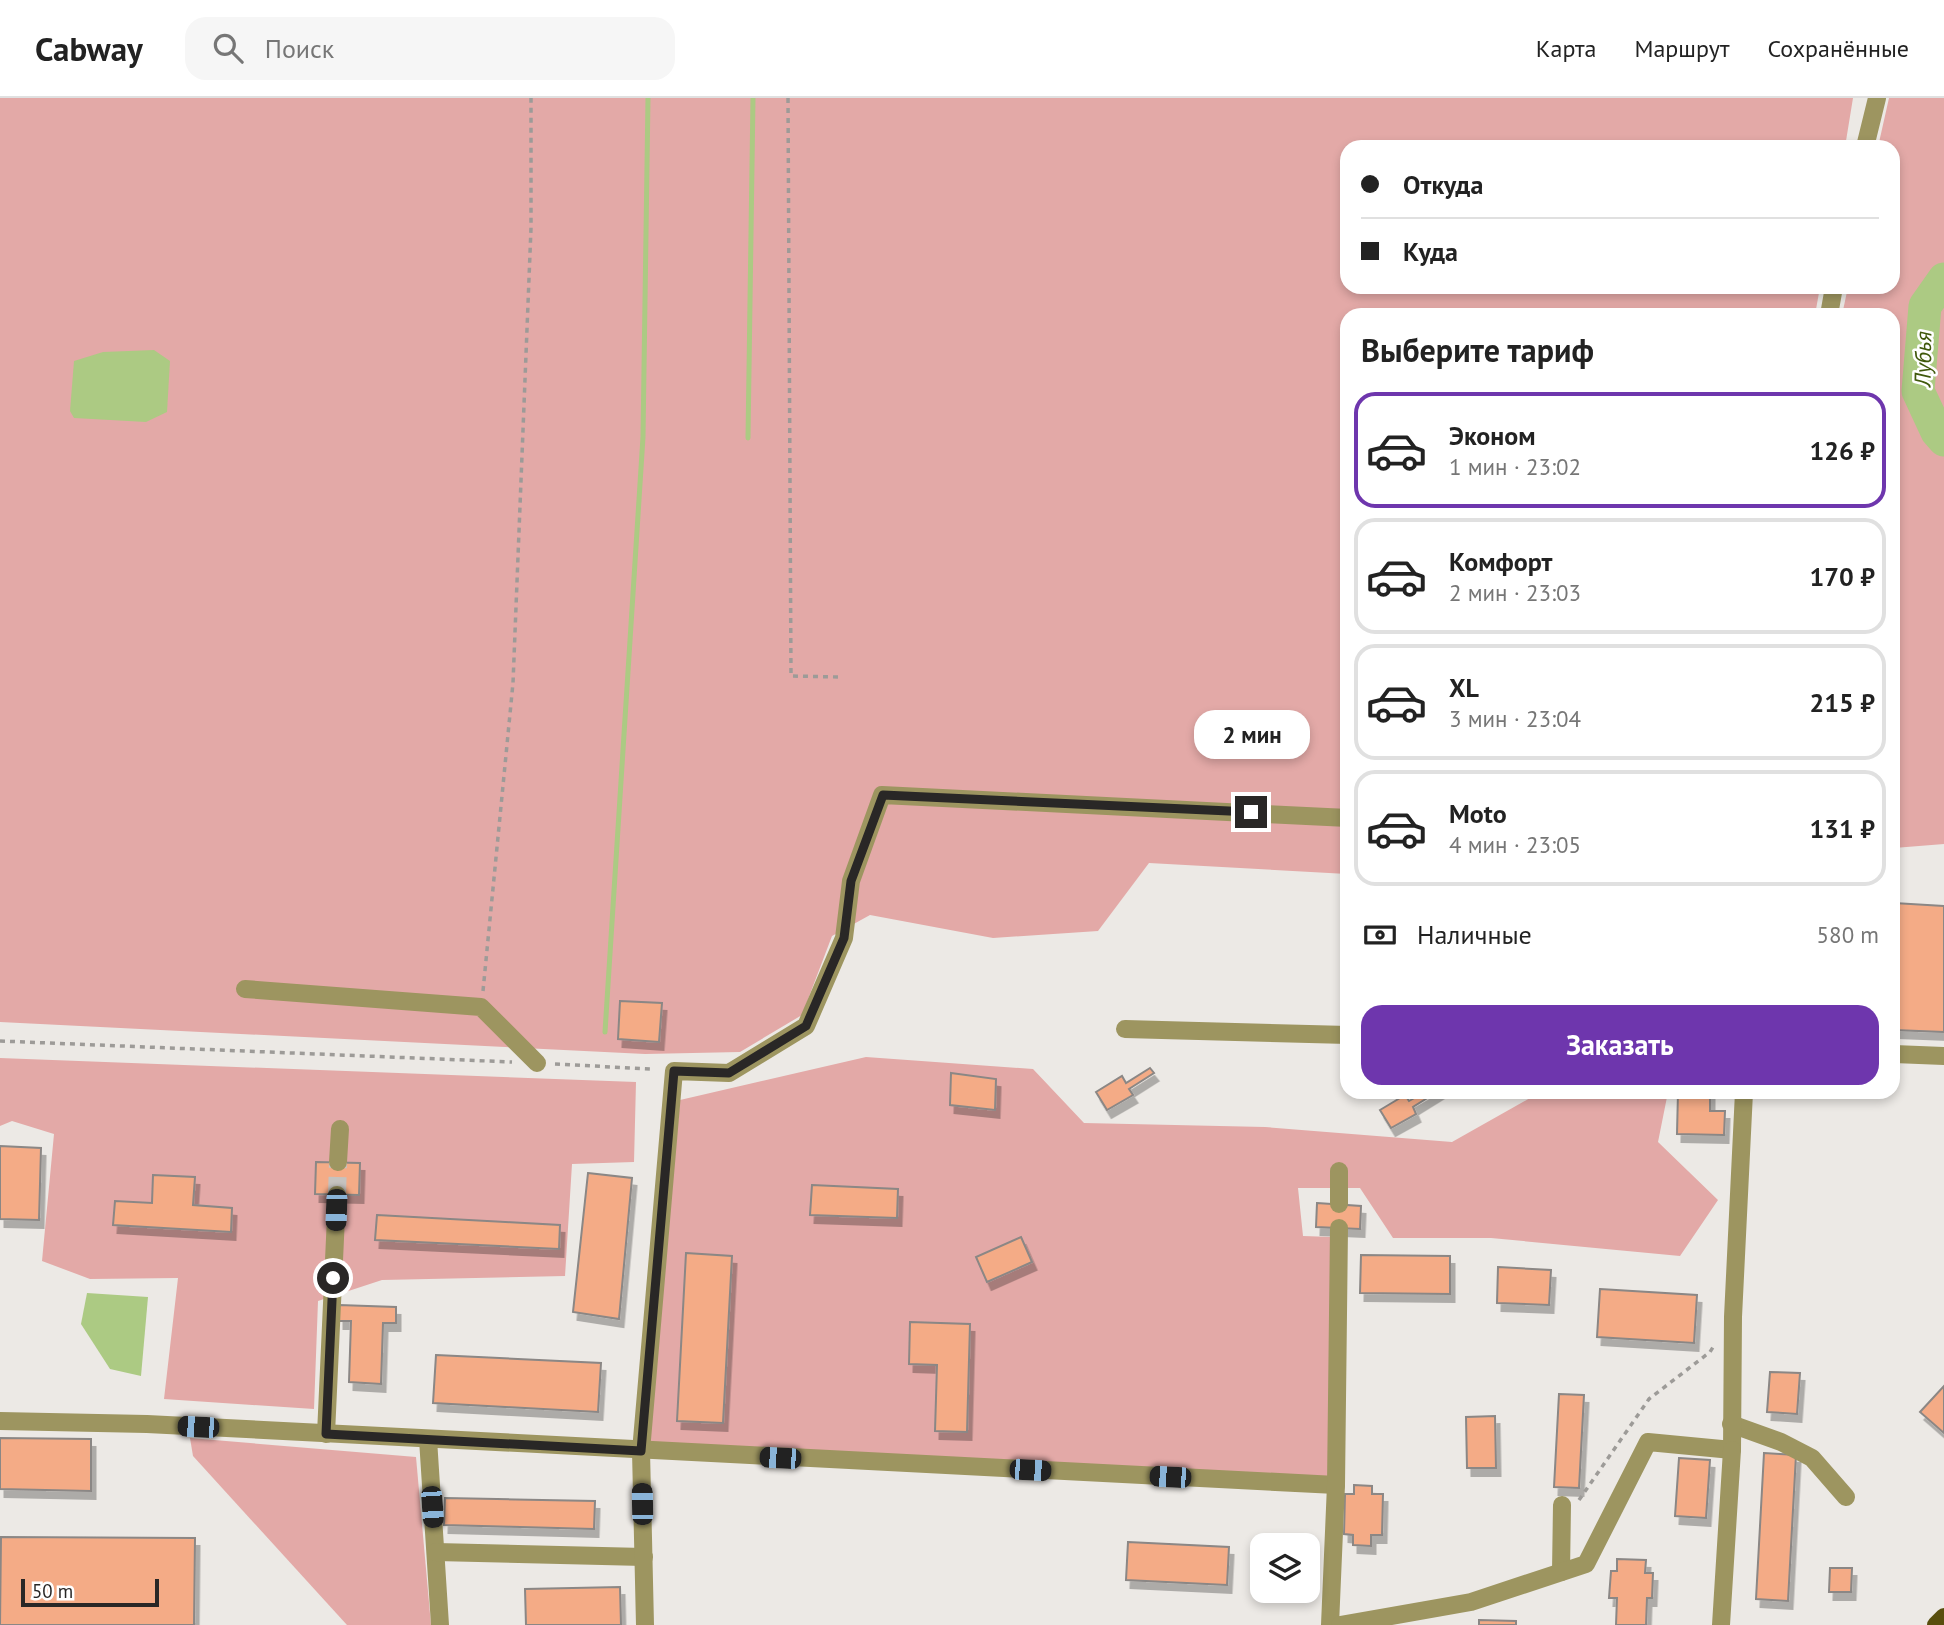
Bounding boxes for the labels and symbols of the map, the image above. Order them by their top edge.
water label: Лубья [1907,331,1937,388]
callout: 2 мин [1193,710,1309,760]
route end [1235,796,1267,828]
car [325,1189,348,1231]
route start [317,1262,349,1294]
car [177,1415,220,1439]
car [759,1446,802,1470]
car [1009,1458,1052,1482]
car [1149,1465,1192,1489]
car [632,1483,653,1525]
car [421,1485,444,1529]
scale bar [21,1576,159,1608]

